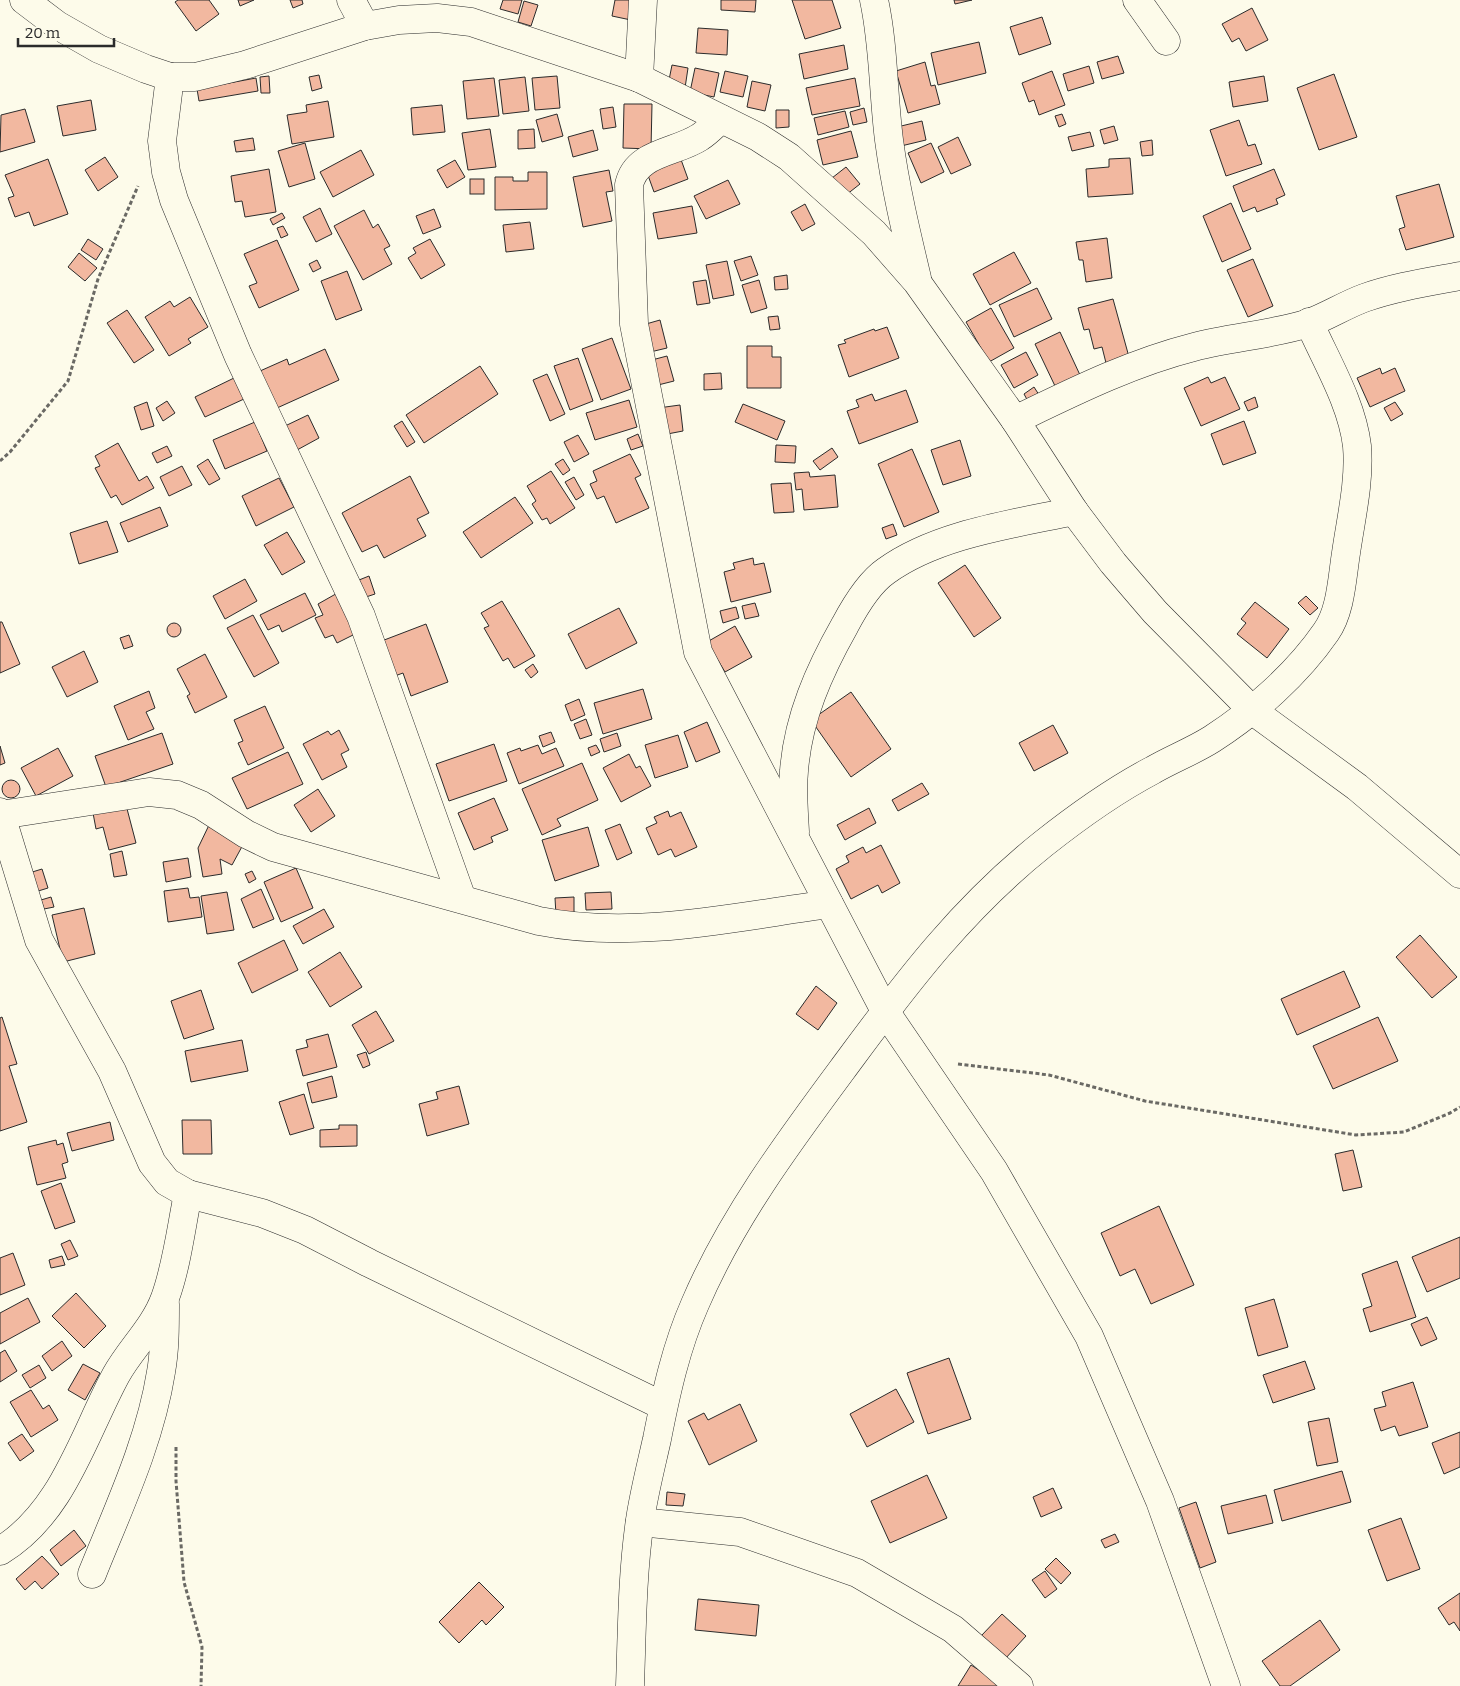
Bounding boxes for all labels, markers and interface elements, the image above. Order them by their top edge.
scale bar [18,15,114,47]
text: 20 m [25,24,61,42]

